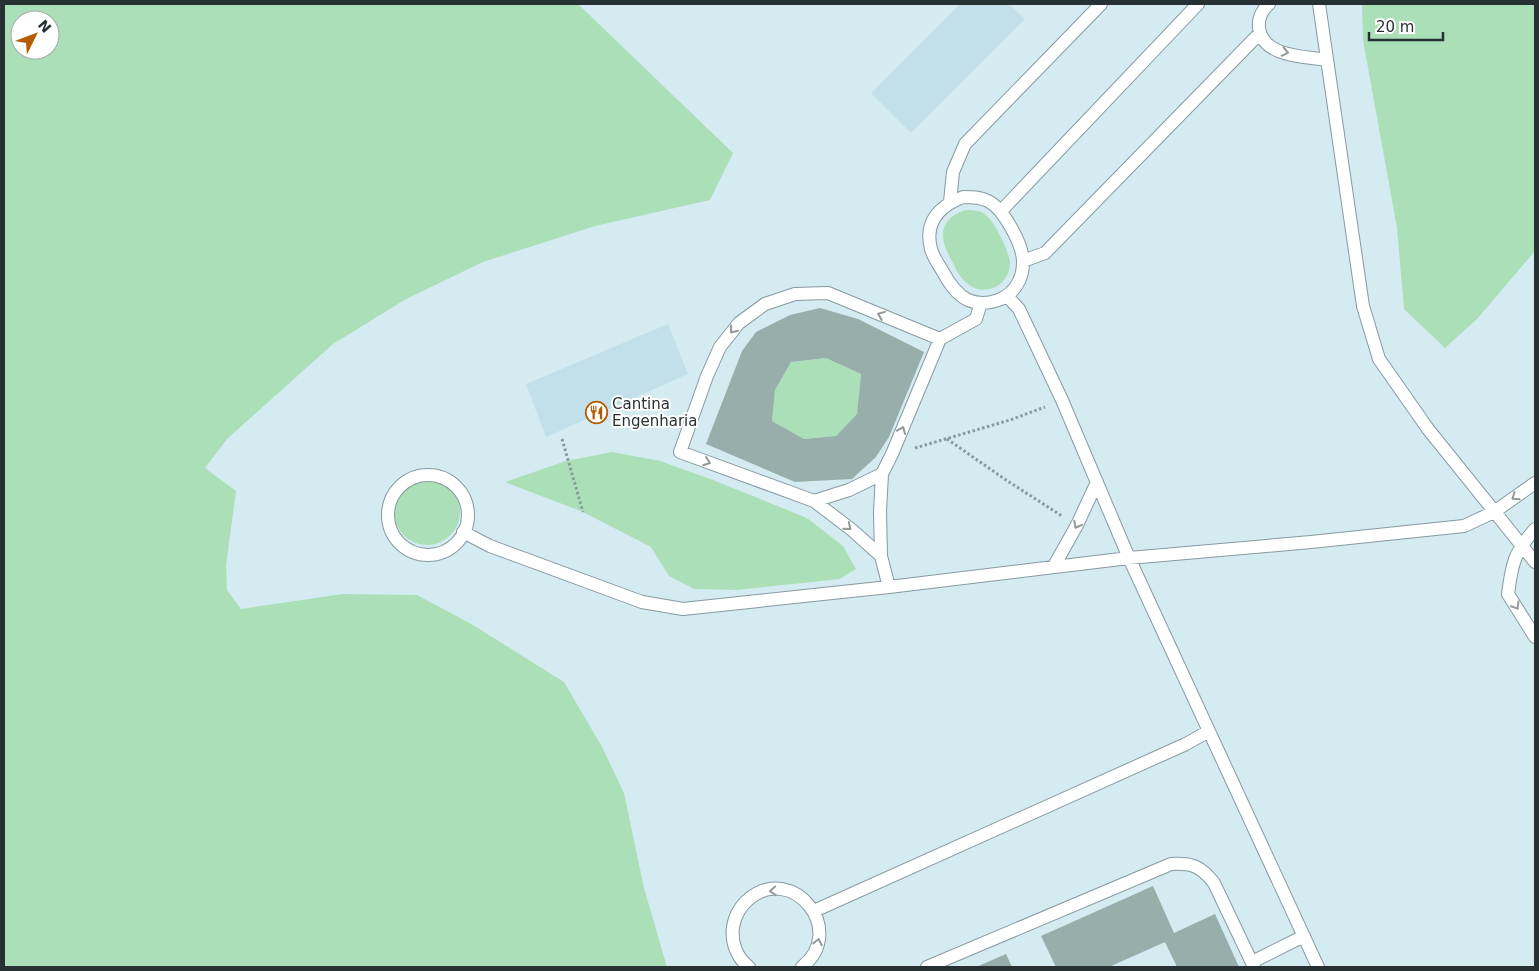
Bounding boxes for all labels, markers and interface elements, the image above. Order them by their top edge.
north arrow [10,10,60,60]
scale bar [1369,10,1443,42]
text: N [35,17,55,36]
text: 20 m [1376,18,1414,36]
one-way arrow [1280,47,1289,57]
one-way arrow [877,311,886,321]
one-way arrow [731,324,739,333]
place label: Cantina Engenharia [612,395,697,430]
restaurant icon: Cantina Engenharia [584,401,608,425]
one-way arrow [896,426,907,435]
one-way arrow [702,456,710,466]
one-way arrow [1511,491,1521,500]
one-way arrow [1074,519,1084,528]
one-way arrow [842,522,851,530]
one-way arrow [1509,601,1519,610]
one-way arrow [769,885,777,896]
one-way arrow [812,937,823,946]

